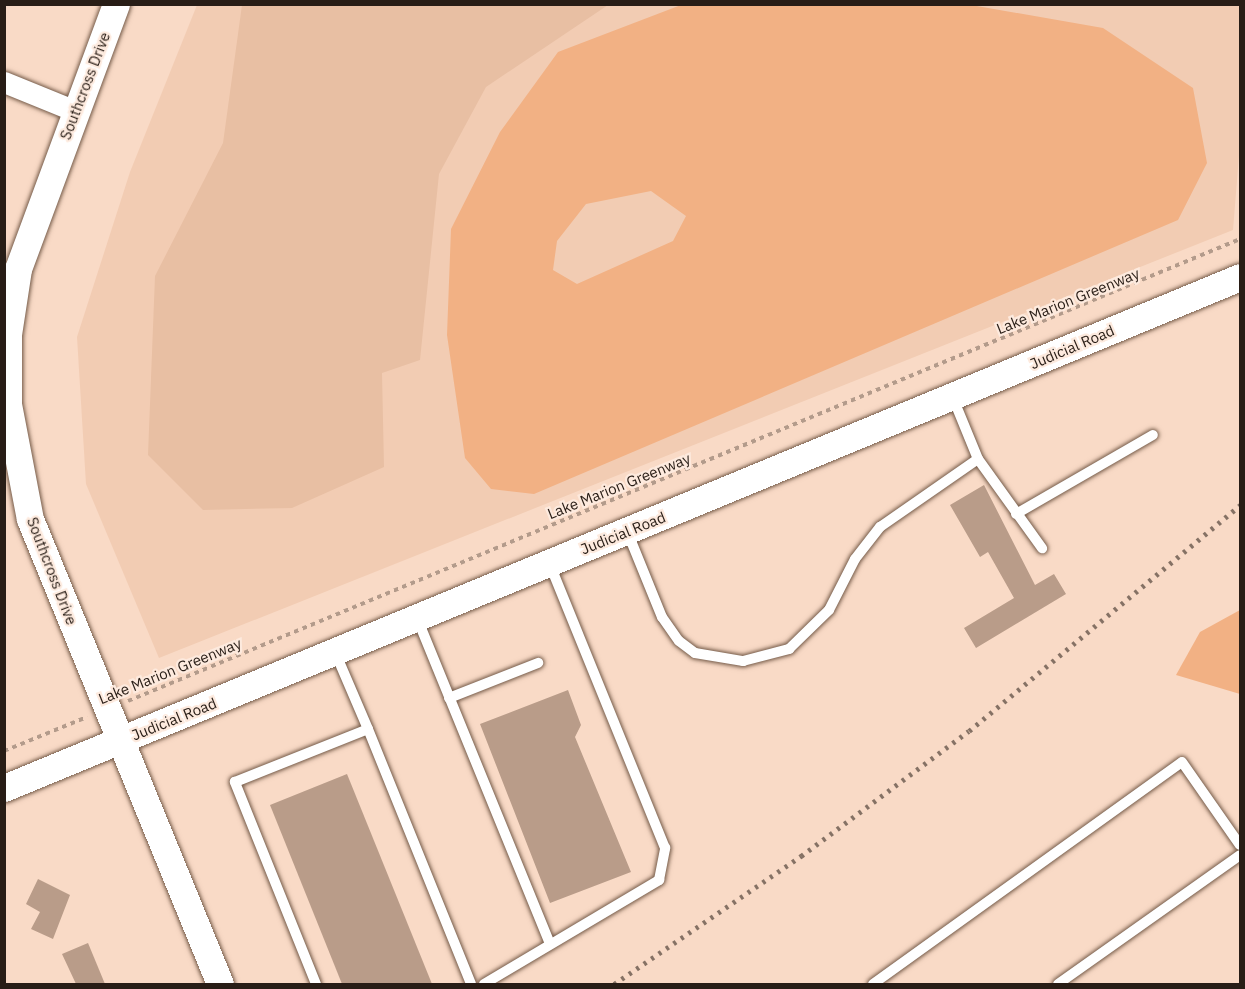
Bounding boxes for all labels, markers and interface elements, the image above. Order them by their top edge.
street label: Southcross Drive [56,30,114,142]
street label: Lake Marion Greenway [994,264,1142,338]
street label: Judicial Road [1027,321,1117,373]
street label: Lake Marion Greenway [545,449,693,523]
street label: Judicial Road [578,508,668,558]
street label: Southcross Drive [23,515,81,627]
street label: Lake Marion Greenway [96,634,244,708]
street label: Judicial Road [129,694,219,744]

